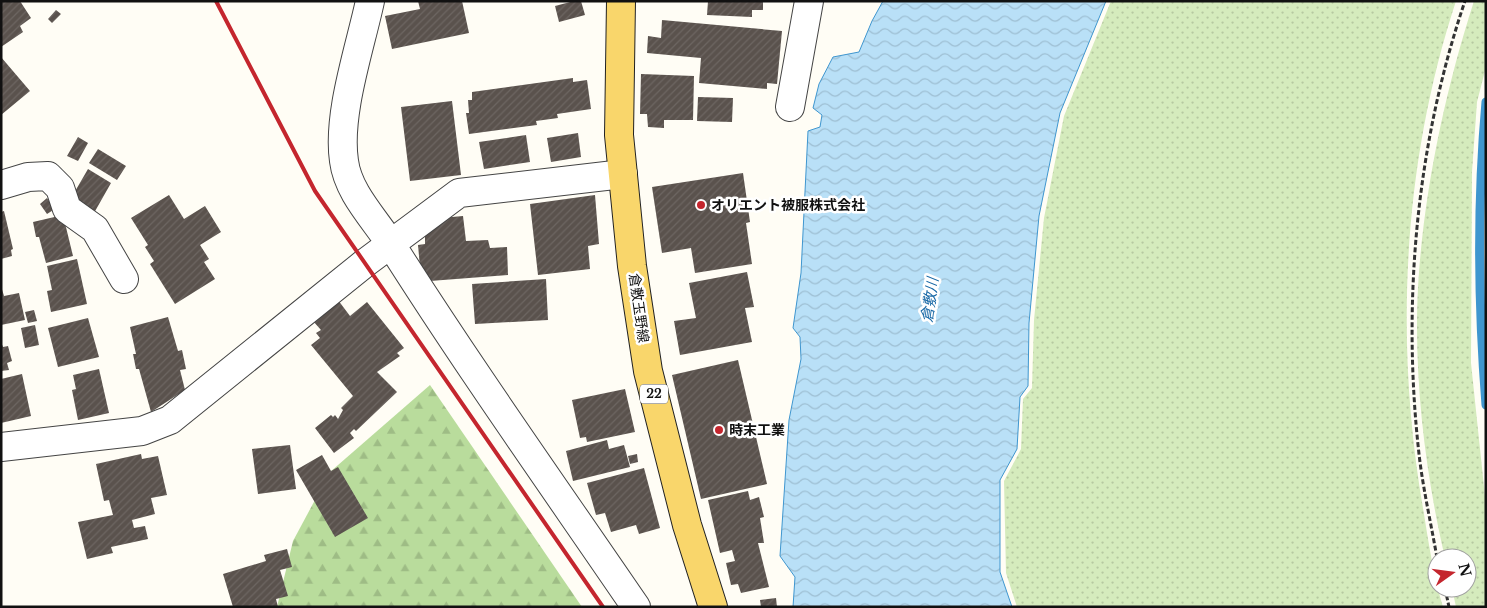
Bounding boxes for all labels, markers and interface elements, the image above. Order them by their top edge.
place label: オリエント被服株式会社 [711,196,865,214]
marker: オリエント被服株式会社 [695,199,707,211]
street label: 倉敷玉野線 [625,272,653,344]
water label: 倉敷川 [917,274,942,324]
road number: 22 [640,384,668,404]
place label: 時末工業 [729,421,785,439]
marker: 時末工業 [713,424,725,436]
north arrow [1427,548,1477,598]
text: N [1454,561,1475,578]

